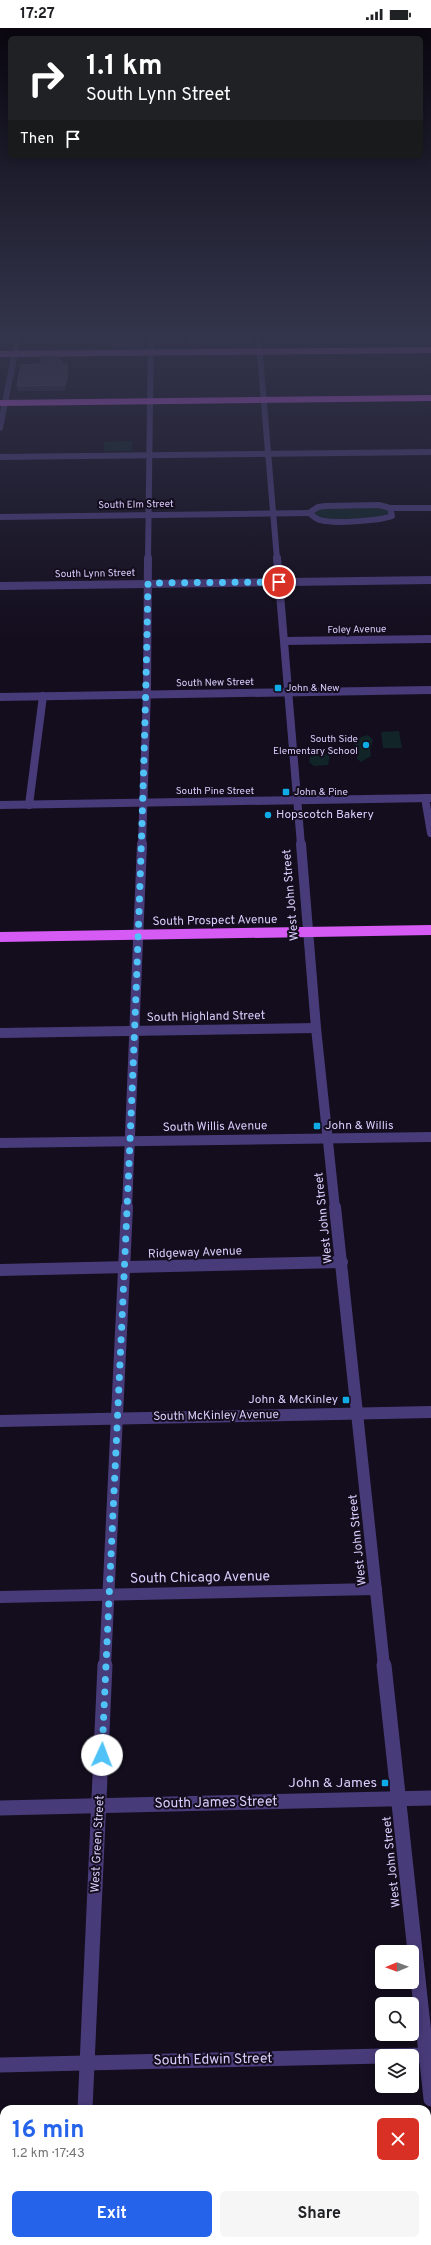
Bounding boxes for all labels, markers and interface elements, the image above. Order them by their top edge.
text: 17:27 [20,5,55,24]
text: 1.1 km [86,49,163,85]
icon: right [20,52,72,104]
text: South Lynn Street [86,84,231,107]
icon: arrive [62,128,84,150]
text: Then [20,130,54,149]
street label: South Elm Street [98,498,174,512]
pin [262,565,296,599]
street label: South Lynn Street [55,567,136,581]
icon: arrive [268,571,290,593]
street label: Foley Avenue [327,623,387,637]
street label: South New Street [176,676,254,690]
place label: John & New [286,682,339,695]
marker: John & New [273,683,283,693]
place label: South Side Elementary School [273,733,358,758]
marker: South Side Elementary School [361,740,371,750]
street label: South Pine Street [176,785,254,798]
place label: John & Pine [294,786,348,799]
marker: John & Pine [281,787,291,797]
place label: Hopscotch Bakery [276,807,374,823]
marker: Hopscotch Bakery [263,810,273,820]
street label: West John Street [279,849,303,941]
street label: South Prospect Avenue [152,912,278,930]
street label: South Highland Street [147,1008,265,1026]
street label: South Willis Avenue [163,1118,267,1136]
place label: John & Willis [325,1118,394,1134]
marker: John & Willis [312,1121,322,1131]
street label: West John Street [311,1172,337,1264]
street label: Ridgeway Avenue [148,1243,242,1263]
place label: John & McKinley [248,1392,338,1408]
marker: John & McKinley [341,1395,351,1405]
street label: South McKinley Avenue [153,1407,279,1425]
street label: West John Street [345,1494,371,1586]
street label: South Chicago Avenue [130,1568,270,1588]
position arrow [81,1734,123,1776]
place label: John & James [288,1775,377,1792]
marker: John & James [380,1778,390,1788]
street label: South James Street [154,1793,278,1813]
street label: West Green Street [87,1795,109,1893]
street label: West John Street [379,1816,405,1908]
north arrow [375,1945,419,1989]
map controls [375,1945,419,2093]
button: search [375,1997,419,2041]
button: layers [375,2049,419,2093]
street label: South Edwin Street [153,2050,273,2070]
text: 16 min [12,2116,84,2146]
button: close [377,2118,419,2160]
text: 1.2 km · 17:43 [12,2146,85,2162]
button: Exit [12,2191,212,2237]
button: Share [220,2191,419,2237]

